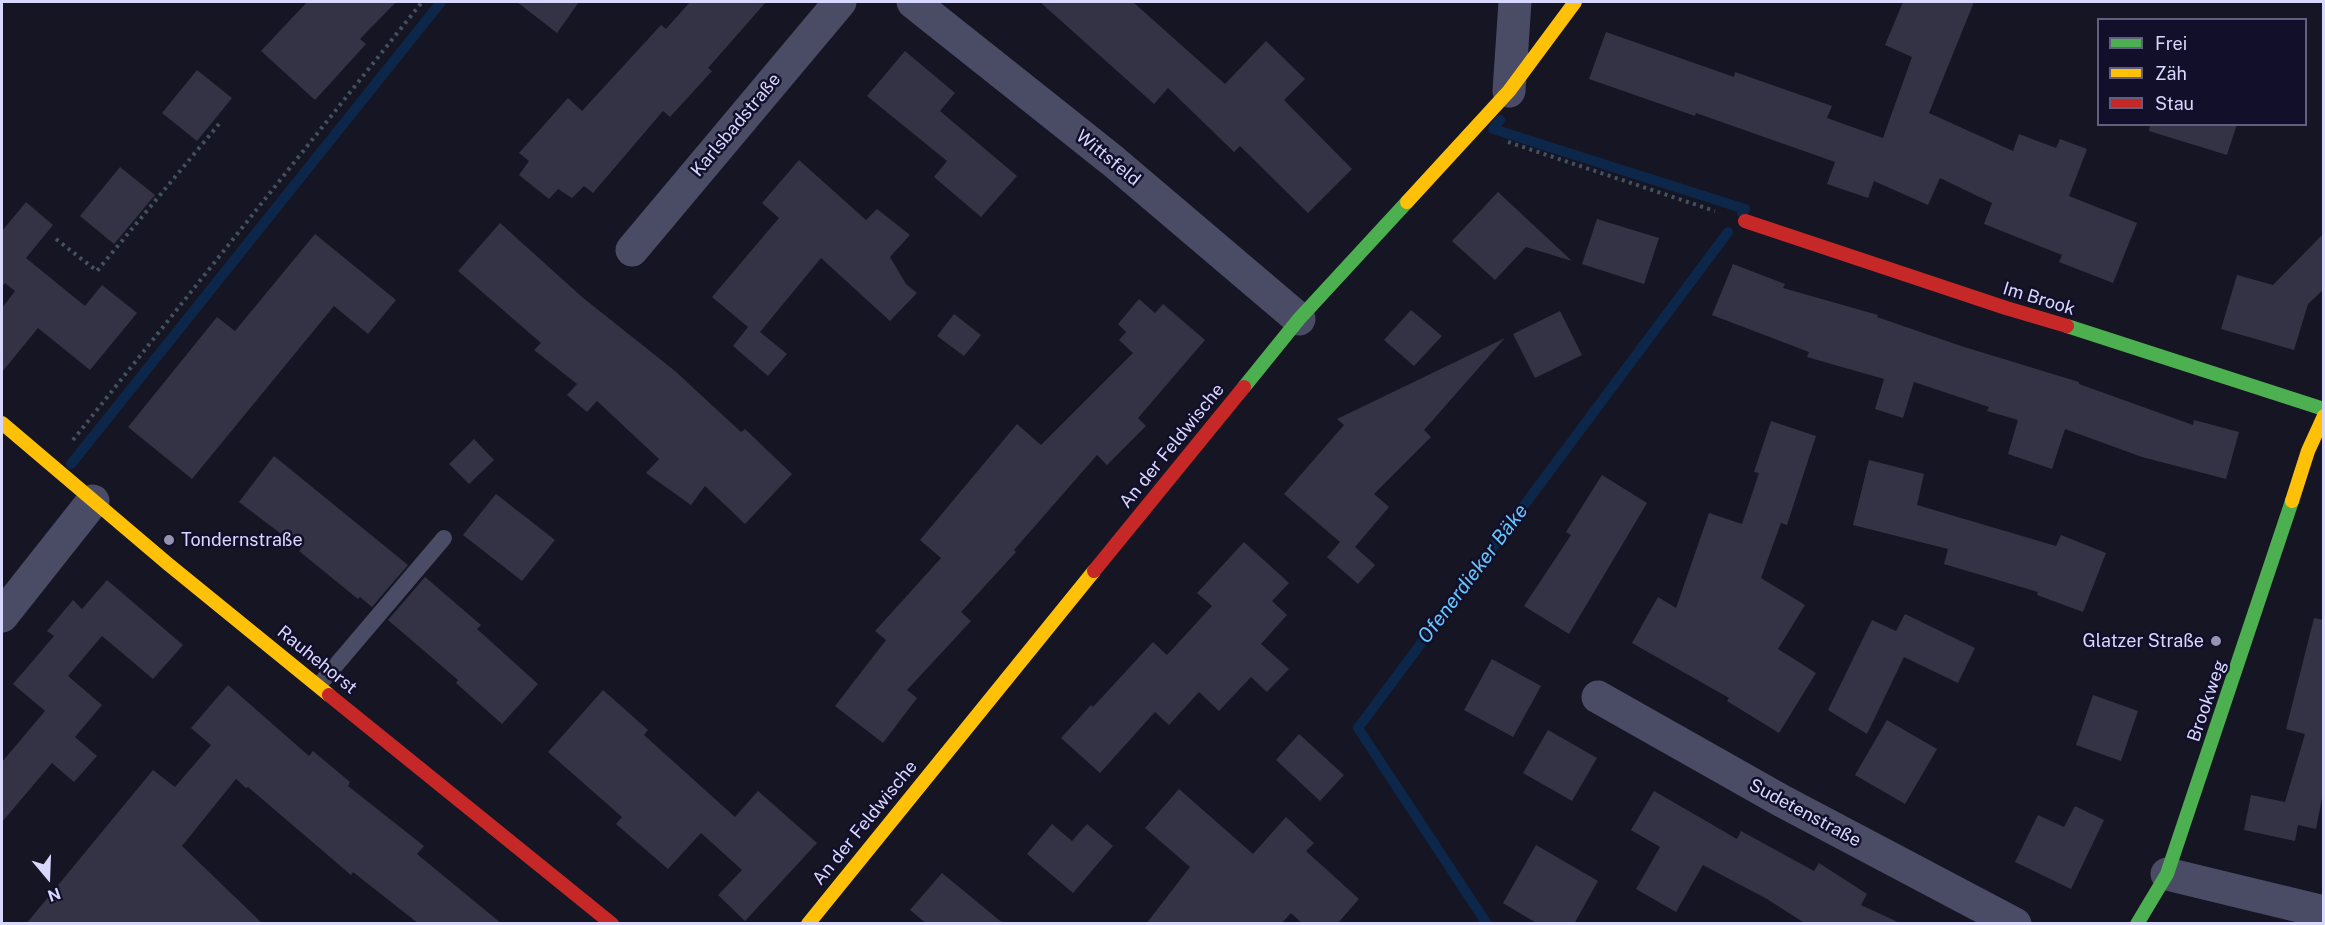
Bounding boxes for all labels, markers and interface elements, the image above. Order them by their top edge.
legend [2097,18,2307,126]
text: Frei [2155,33,2187,54]
text: Zäh [2155,63,2187,84]
street label: Karlsbadstraße [687,69,785,181]
text: Stau [2155,93,2194,114]
street label: Wittsfeld [1071,125,1145,191]
street label: Im Brook [2000,278,2078,320]
street label: An der Feldwische [1115,379,1229,513]
water label: Ofenerdieker Bäke [1413,500,1533,648]
place label: Tondernstraße [181,529,303,551]
marker: Tondernstraße [162,533,176,547]
street label: Rauhehorst [273,621,361,699]
place label: Glatzer Straße [2083,630,2204,652]
marker: Glatzer Straße [2209,634,2223,648]
street label: Brookweg [2183,657,2231,745]
street label: An der Feldwische [808,756,922,890]
street label: Sudetenstraße [1745,774,1865,852]
north arrow [18,847,78,907]
text: N [45,883,63,906]

